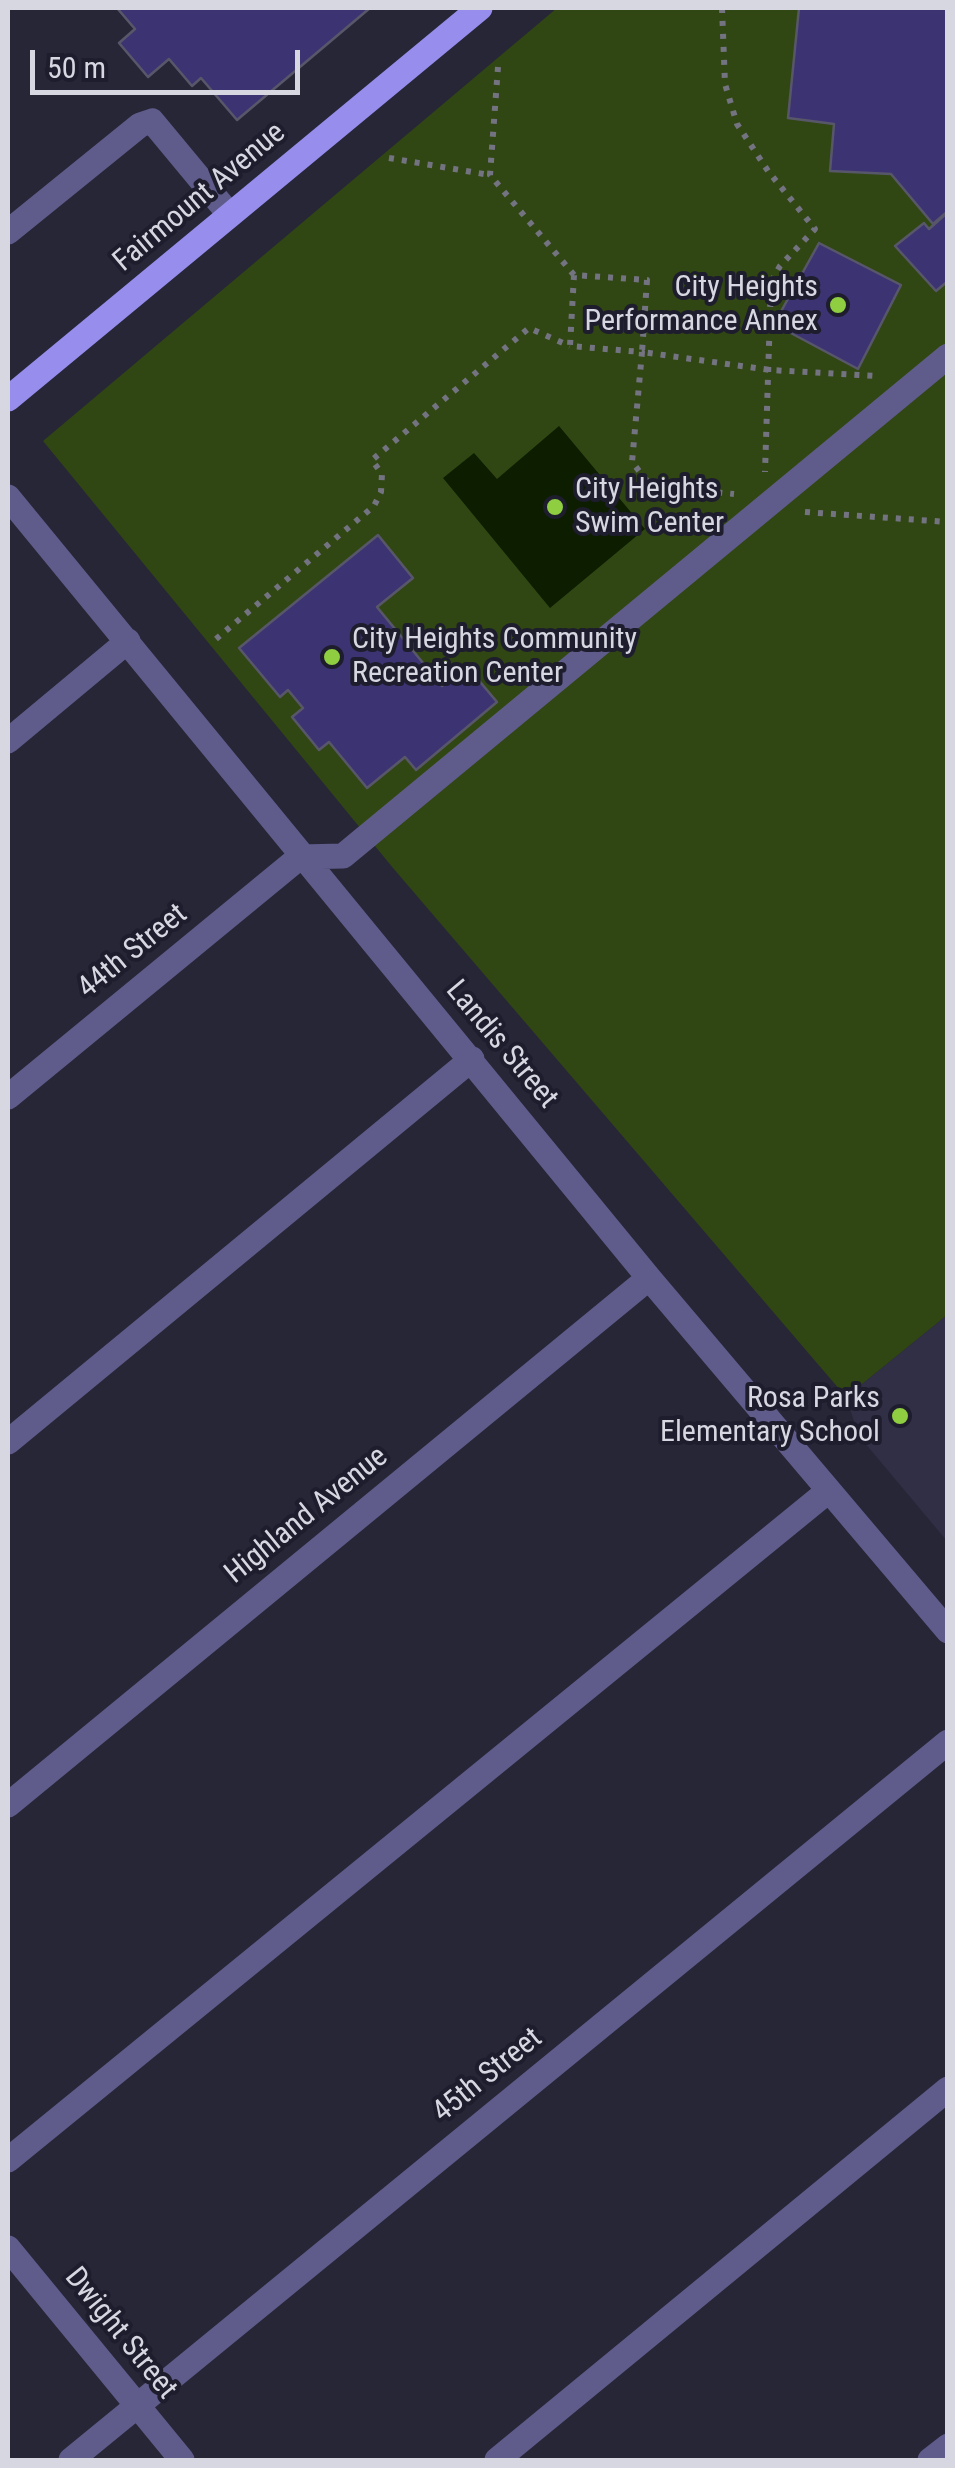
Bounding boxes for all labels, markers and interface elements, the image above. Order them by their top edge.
scale bar [35,30,305,92]
text: 50 m [47,50,106,85]
street label: Fairmount Avenue [107,116,293,280]
place label: City Heights Performance Annex [585,270,818,340]
marker: City Heights Performance Annex [827,294,849,316]
place label: City Heights Swim Center [575,472,724,542]
marker: City Heights Swim Center [544,496,566,518]
place label: City Heights Community Recreation Center [352,622,637,692]
marker: City Heights Community Recreation Center [321,646,343,668]
street label: 44th Street [71,897,195,1007]
street label: Landis Street [437,974,565,1116]
place label: Rosa Parks Elementary School [660,1381,880,1452]
marker: Rosa Parks Elementary School [889,1405,911,1427]
street label: Highland Avenue [218,1439,396,1593]
street label: 45th Street [426,2021,550,2131]
street label: Dwight Street [56,2261,184,2407]

